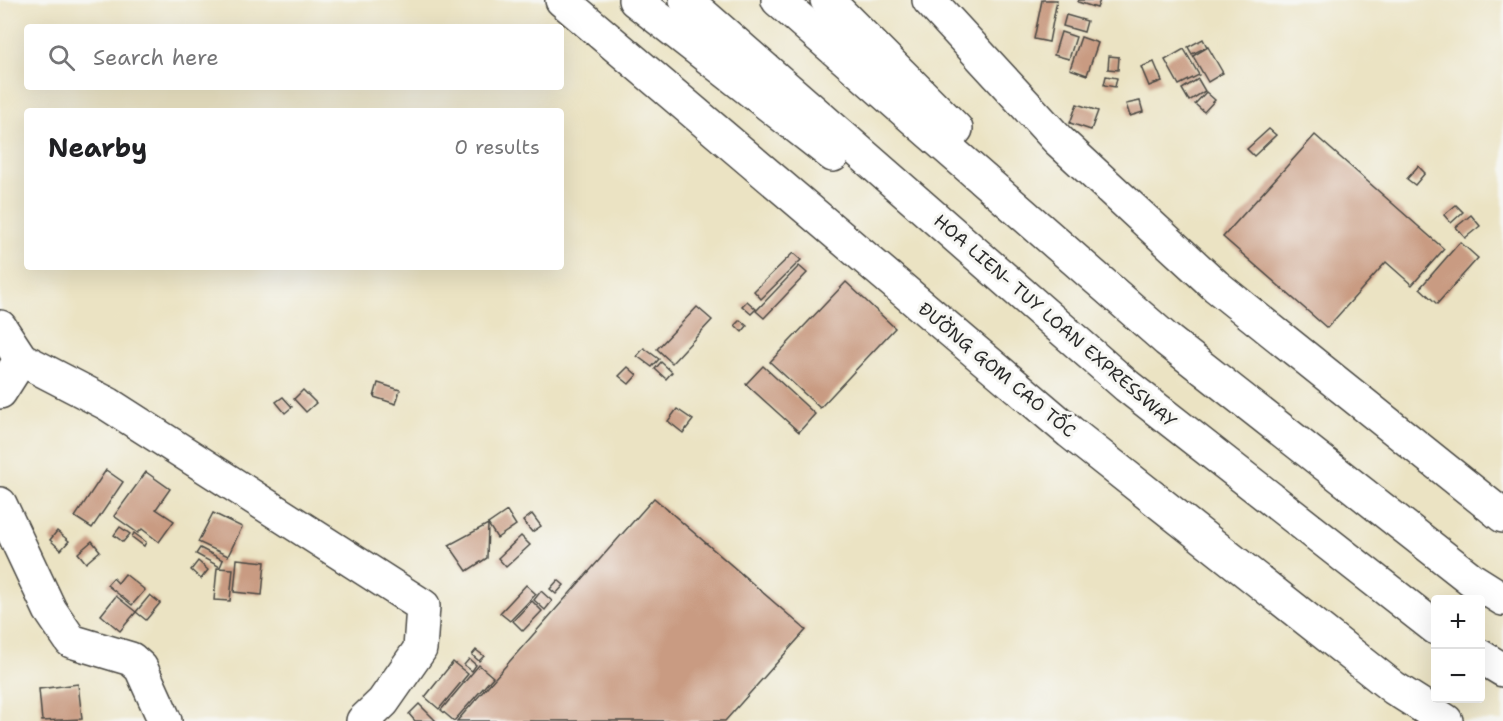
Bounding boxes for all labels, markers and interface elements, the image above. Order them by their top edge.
search box [24,24,564,90]
icon: search [45,41,78,74]
text: Search here [93,43,219,72]
text: Nearby [48,130,147,165]
text: 0 results [454,134,540,160]
street label: HOA LIEN- TUY LOAN EXPRESSWAY [929,209,1182,433]
street label: ĐƯỜNG GOM CAO TỐC [913,295,1082,443]
map controls [1431,595,1485,703]
button: + [1431,595,1485,649]
button: − [1431,649,1485,703]

